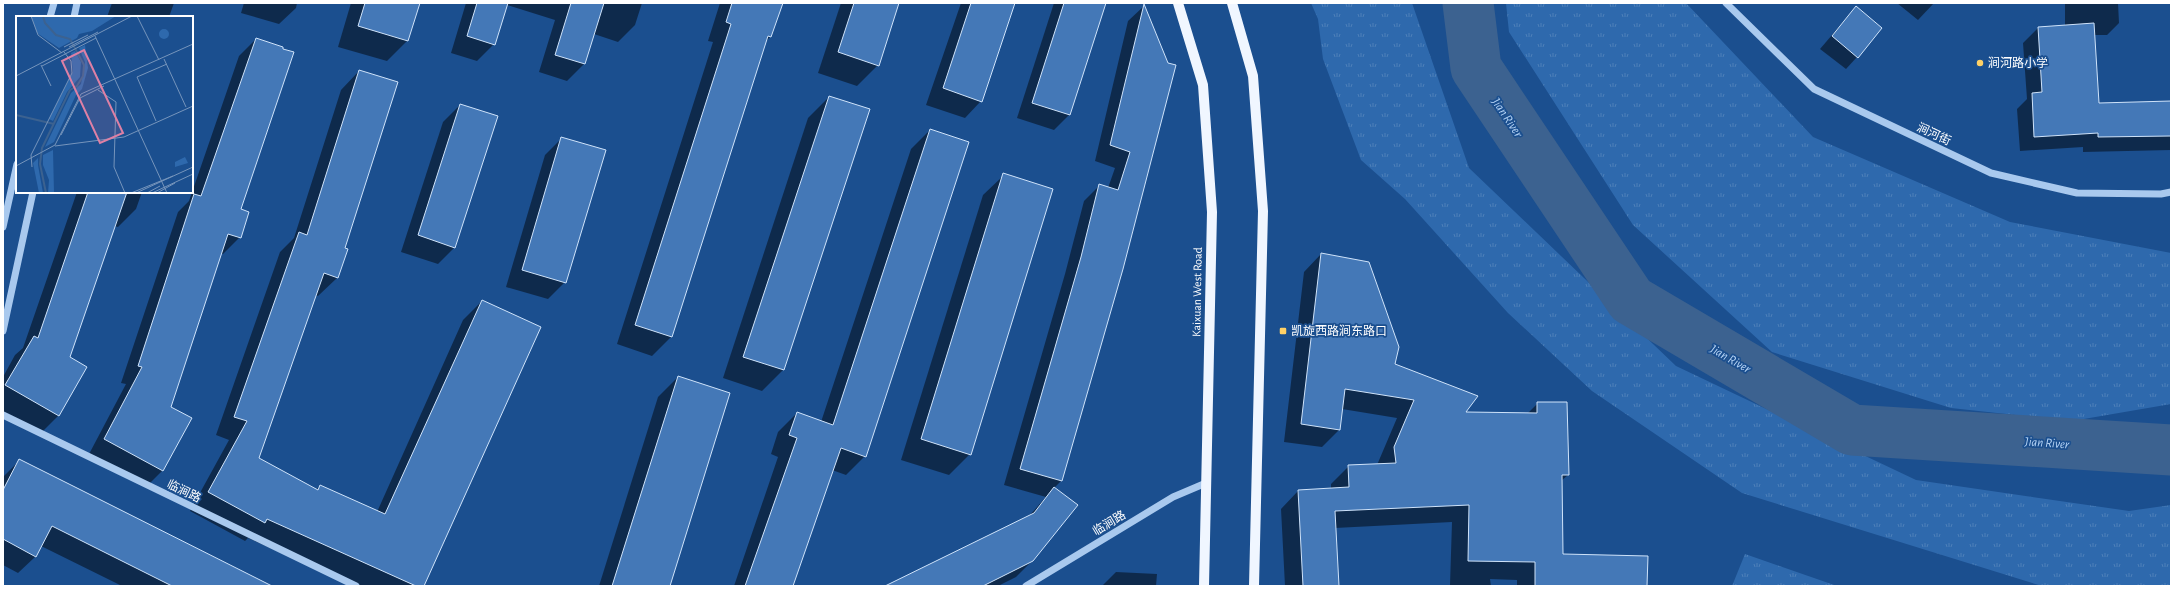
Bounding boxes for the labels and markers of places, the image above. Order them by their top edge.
place label: 涧河路小学 [1988,56,2048,69]
marker: 涧河路小学 [1975,58,1985,68]
place label: 凯旋西路涧东路口 [1291,324,1387,337]
marker: 凯旋西路涧东路口 [1278,326,1288,336]

